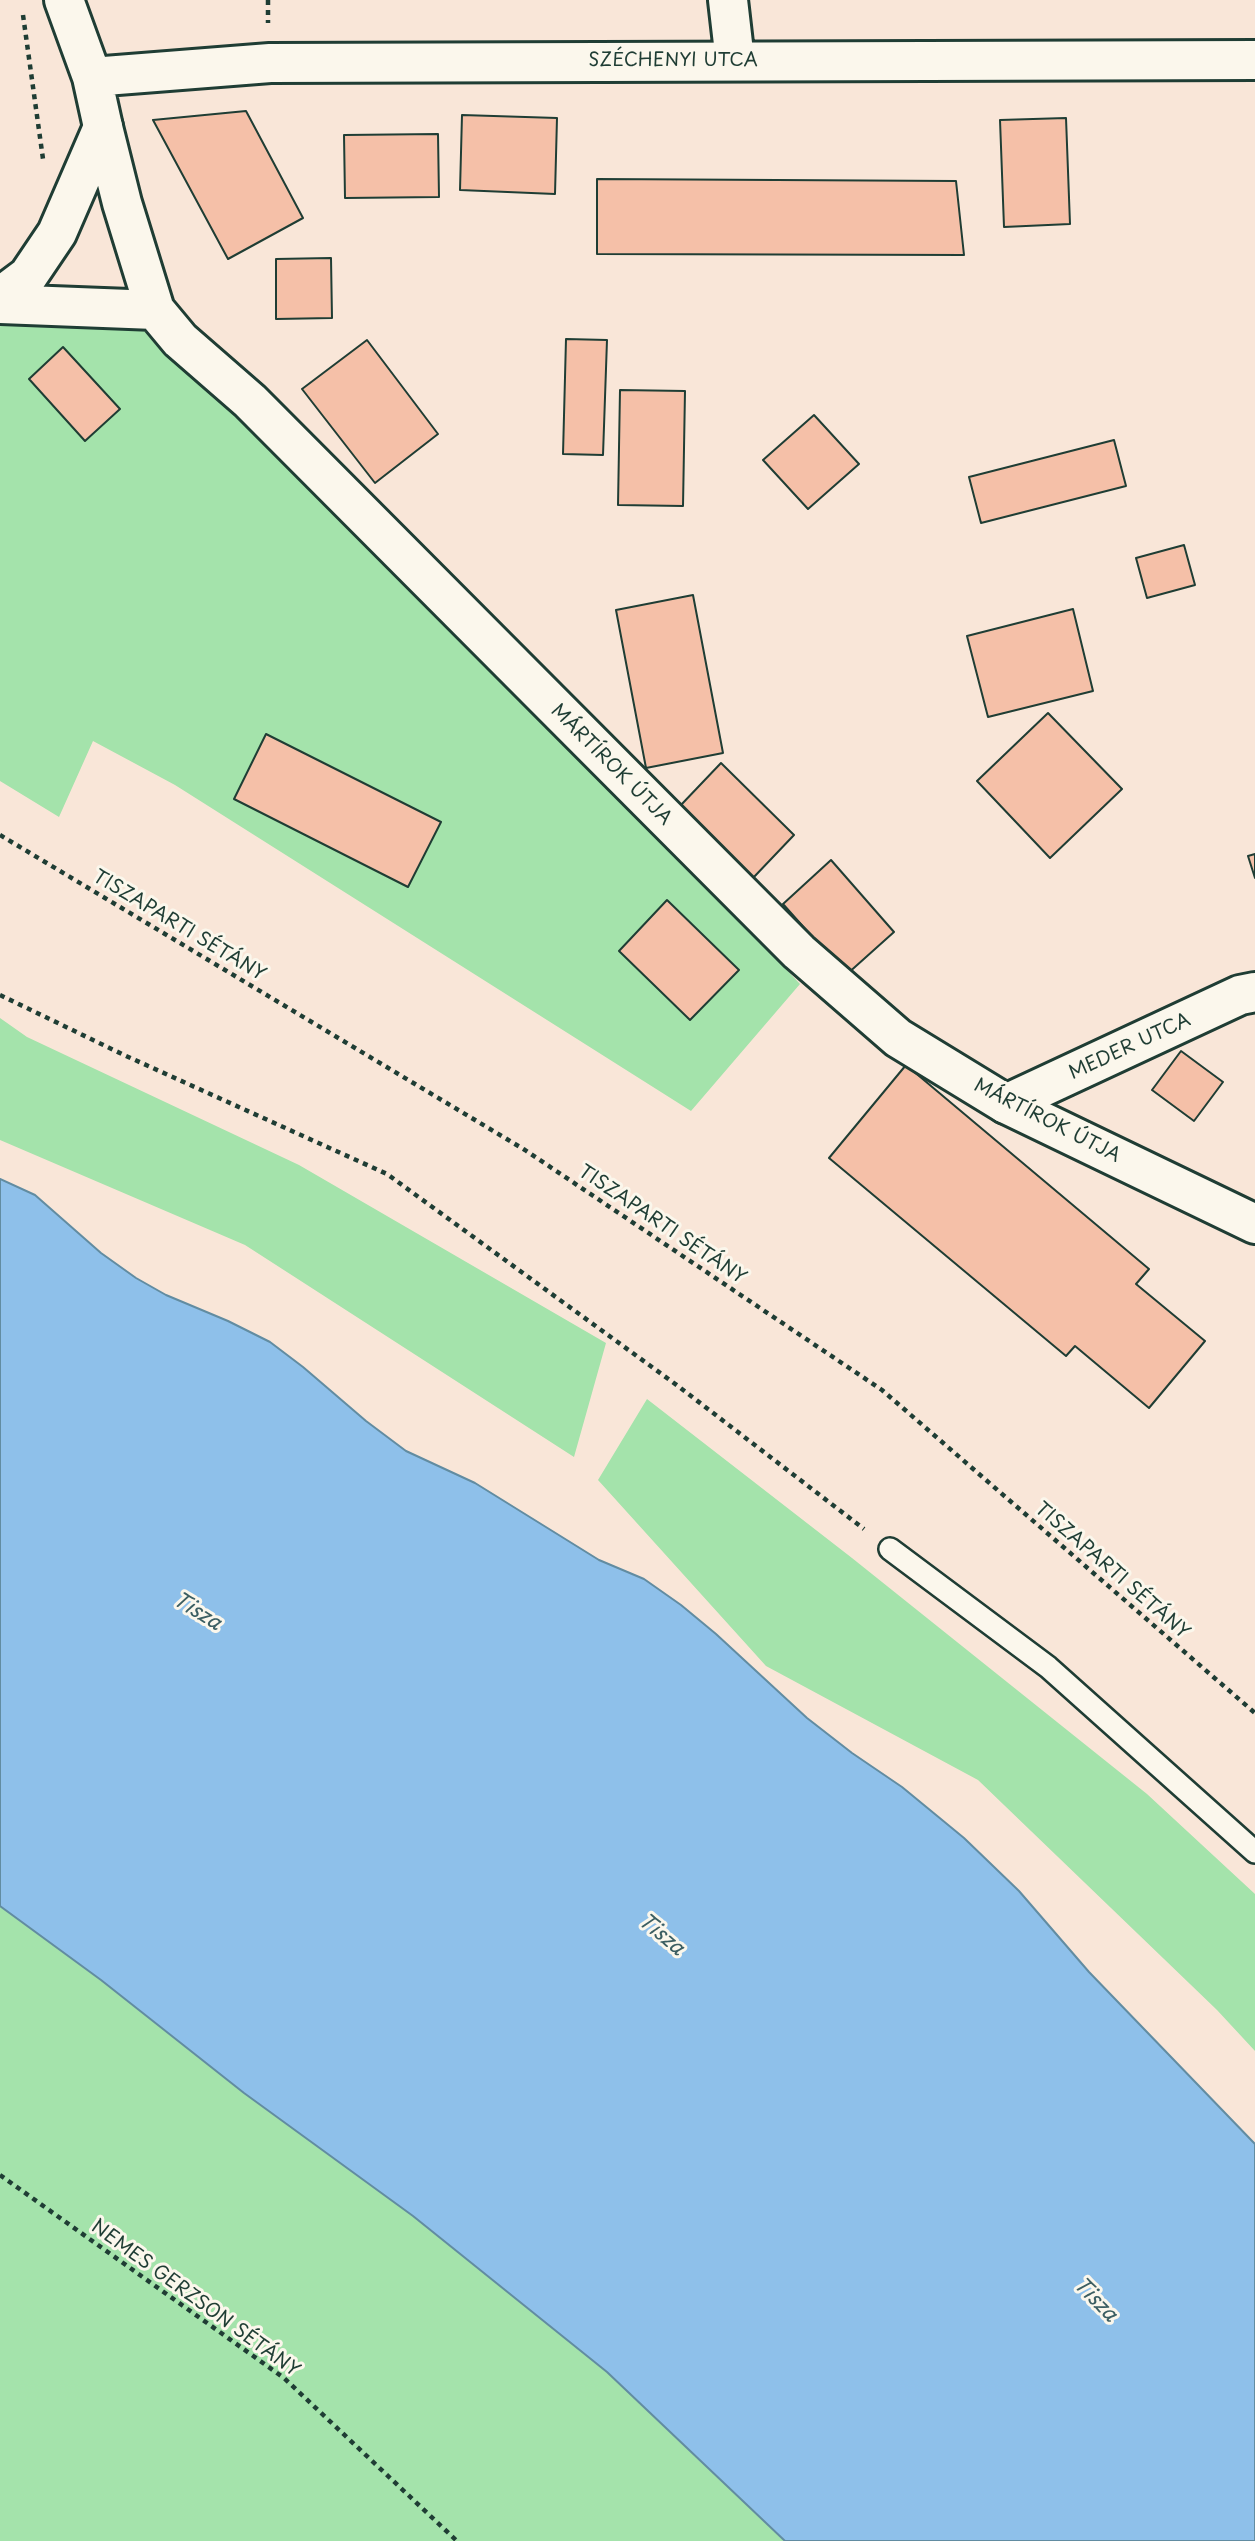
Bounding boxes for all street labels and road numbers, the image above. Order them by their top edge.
street label: SZÉCHENYI UTCA [588,50,758,72]
street label: MÁRTÍROK ÚTJA [546,700,676,830]
street label: TISZAPARTI SÉTÁNY [89,865,269,987]
street label: MEDER UTCA [1066,1009,1194,1085]
street label: MÁRTÍROK ÚTJA [970,1074,1124,1168]
street label: TISZAPARTI SÉTÁNY [574,1160,750,1290]
street label: TISZAPARTI SÉTÁNY [1030,1498,1194,1644]
street label: NEMES GERZSON SÉTÁNY [86,2216,304,2382]

